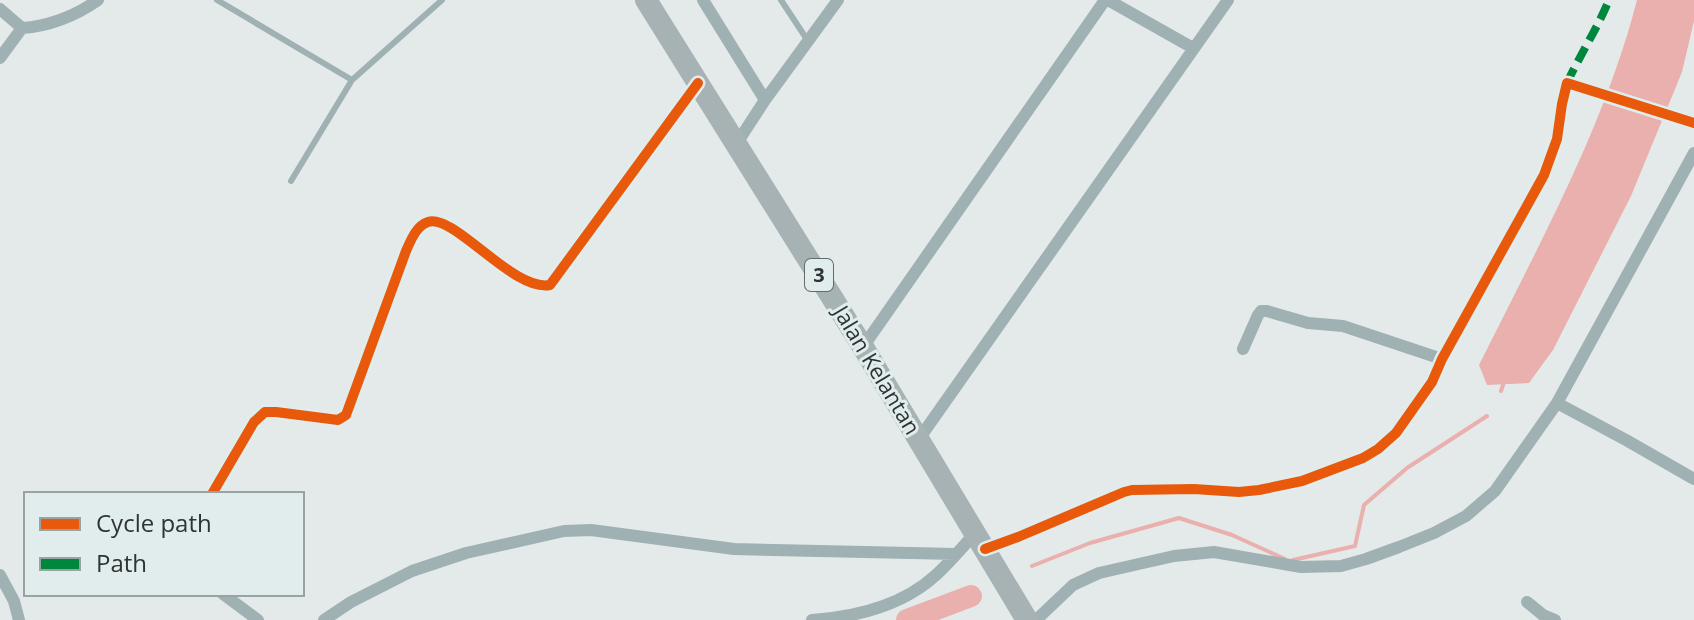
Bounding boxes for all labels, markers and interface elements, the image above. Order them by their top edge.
road number: 3 [805,259,833,291]
street label: Jalan Kelantan [826,298,928,440]
legend [24,492,304,596]
text: Cycle path [96,506,212,539]
text: Path [96,546,147,579]

